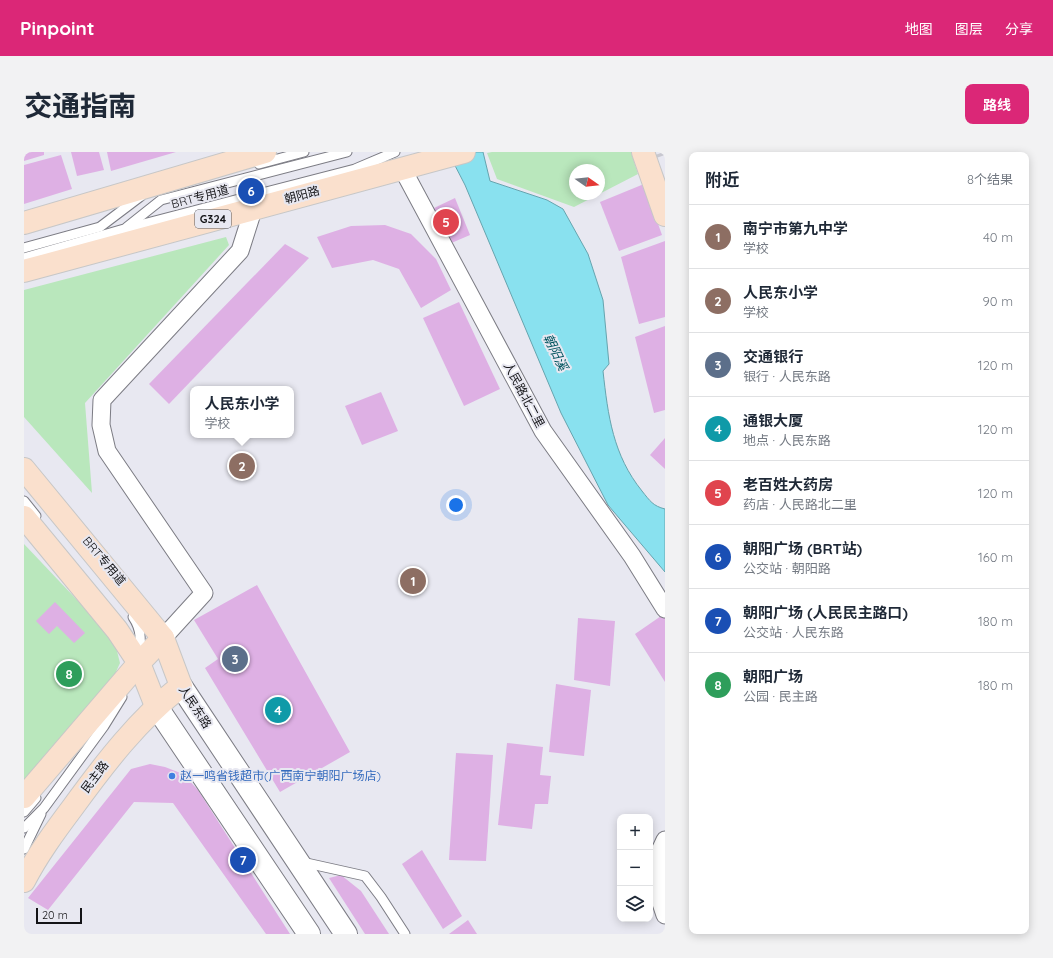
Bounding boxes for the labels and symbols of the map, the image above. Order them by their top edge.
north arrow [569,164,605,200]
pin: 6 [238,176,264,206]
street label: BRT专用道 [169,182,230,211]
street label: 朝阳路 [283,183,321,206]
pin: 5 [433,207,459,237]
road number: G324 [195,210,231,228]
water label: 朝阳溪 [540,331,573,375]
street label: 人民路北二里 [501,359,548,430]
pin: 2 [229,451,255,481]
your location [446,495,466,515]
street label: BRT专用道 [80,533,129,588]
pin: 1 [400,566,426,596]
pin: 3 [222,644,248,674]
pin: 8 [56,659,82,689]
street label: 人民东路 [176,683,215,731]
pin: 4 [265,695,291,725]
street label: 民主路 [78,758,111,796]
place label: 赵一鸣省钱超市(广西南宁朝阳广场店) [180,768,381,783]
marker: 赵一鸣省钱超市(广西南宁朝阳广场店) [167,771,177,781]
pin: 7 [230,845,256,875]
scale bar [36,906,82,925]

